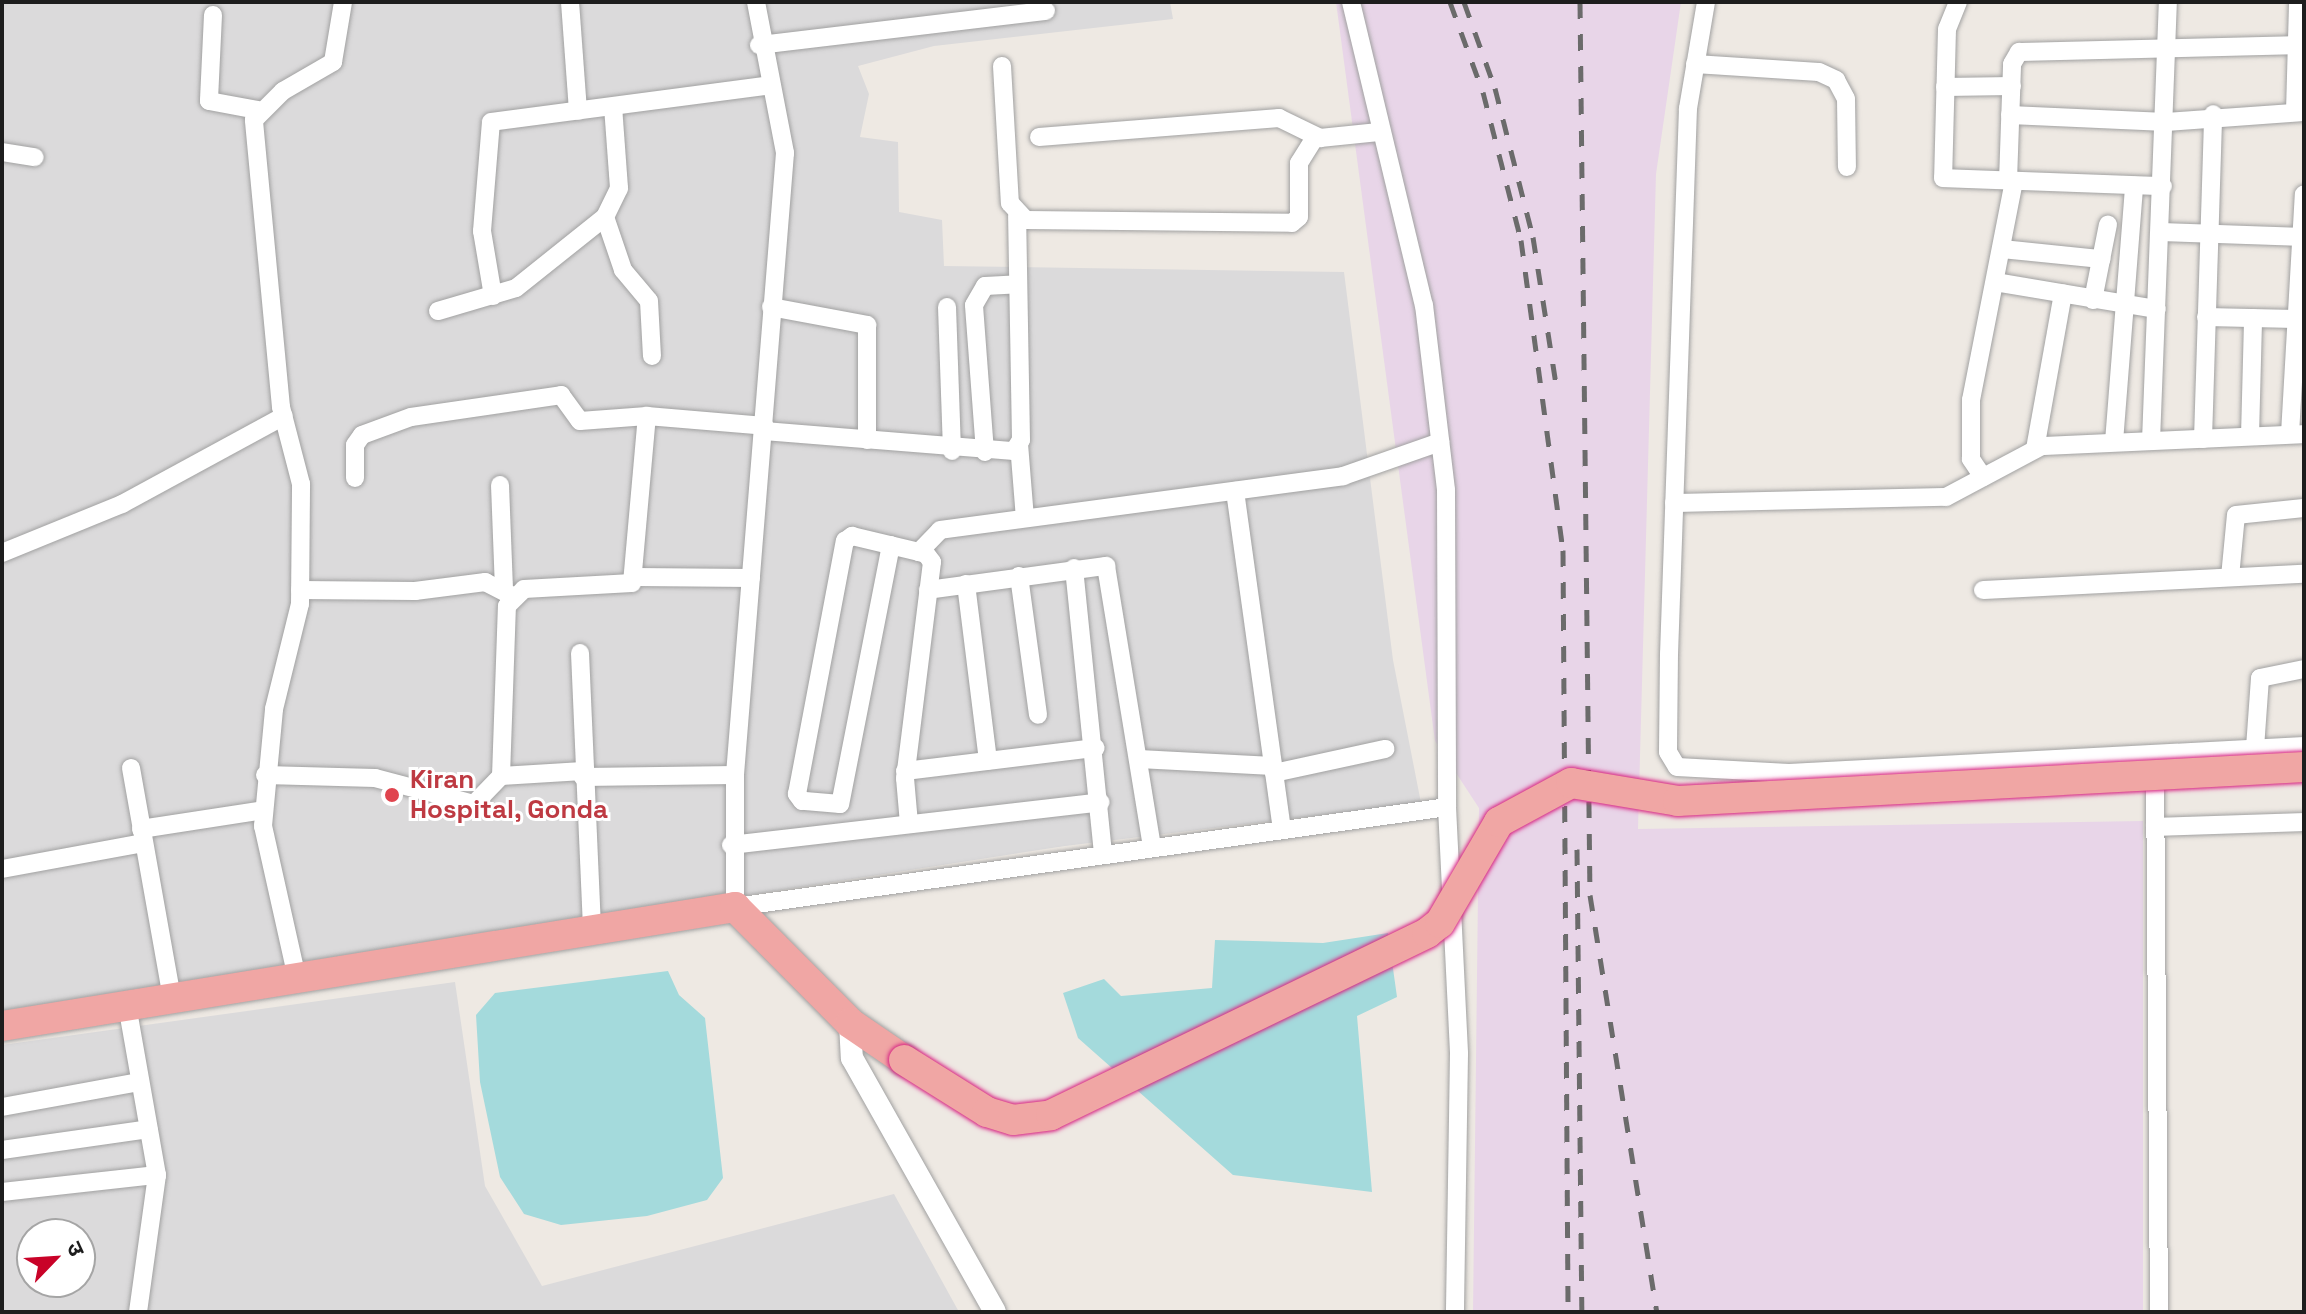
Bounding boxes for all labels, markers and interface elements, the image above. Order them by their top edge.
place label: Kiran Hospital, Gonda [410,764,609,826]
marker: Kiran Hospital, Gonda [381,784,403,806]
north arrow [16,1218,96,1298]
text: उ [61,1237,91,1260]

